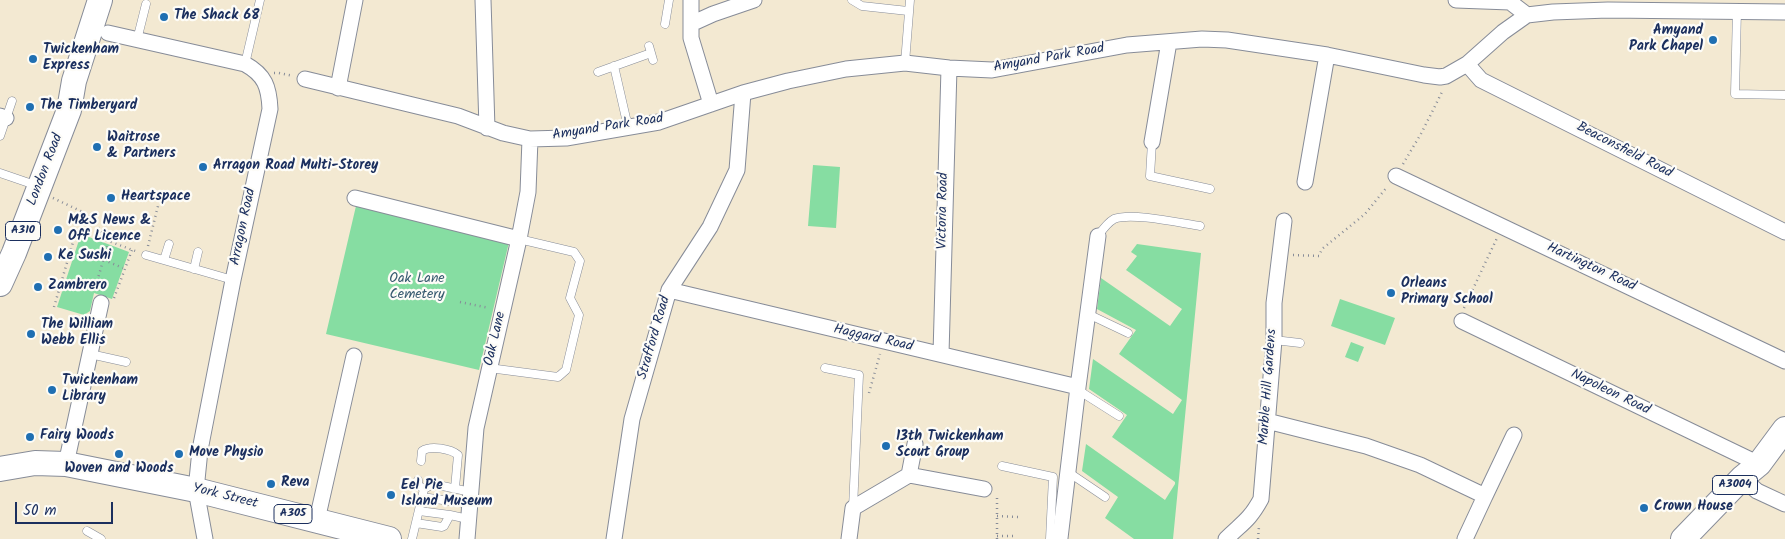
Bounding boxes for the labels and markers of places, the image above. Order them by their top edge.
place label: The Shack 68 [174,9,259,25]
marker: The Shack 68 [158,11,170,23]
place label: Amyand Park Chapel [1629,24,1703,56]
marker: Amyand Park Chapel [1707,34,1719,46]
place label: Twickenham Express [43,43,119,75]
marker: Twickenham Express [27,53,39,65]
place label: The Timberyard [40,99,137,115]
marker: The Timberyard [24,101,36,113]
place label: Waitrose & Partners [107,131,176,164]
marker: Waitrose & Partners [91,141,103,153]
place label: Arragon Road Multi-Storey [213,159,378,175]
marker: Arragon Road Multi-Storey [197,161,209,173]
place label: Heartspace [121,190,190,206]
marker: Heartspace [105,192,117,204]
place label: M&S News & Off Licence [68,214,151,246]
marker: M&S News & Off Licence [52,224,64,236]
place label: Ke Sushi [58,249,111,265]
marker: Ke Sushi [42,251,54,263]
place label: Orleans Primary School [1401,277,1493,310]
place label: Zambrero [48,279,107,295]
marker: Zambrero [32,281,44,293]
marker: Orleans Primary School [1385,287,1397,299]
place label: The William Webb Ellis [41,318,113,351]
marker: The William Webb Ellis [25,328,37,340]
place label: Twickenham Library [62,374,138,407]
marker: Twickenham Library [46,384,58,396]
place label: Fairy Woods [40,429,114,445]
place label: 13th Twickenham Scout Group [896,430,1003,462]
marker: Fairy Woods [24,431,36,443]
marker: 13th Twickenham Scout Group [880,440,892,452]
place label: Move Physio [189,446,264,462]
marker: Woven and Woods [113,448,125,460]
marker: Move Physio [173,448,185,460]
place label: Woven and Woods [65,462,173,478]
place label: Reva [281,476,309,492]
marker: Reva [265,478,277,490]
place label: Eel Pie Island Museum [401,479,492,512]
marker: Eel Pie Island Museum [385,489,397,501]
place label: Crown House [1654,500,1733,516]
marker: Crown House [1638,502,1650,514]

